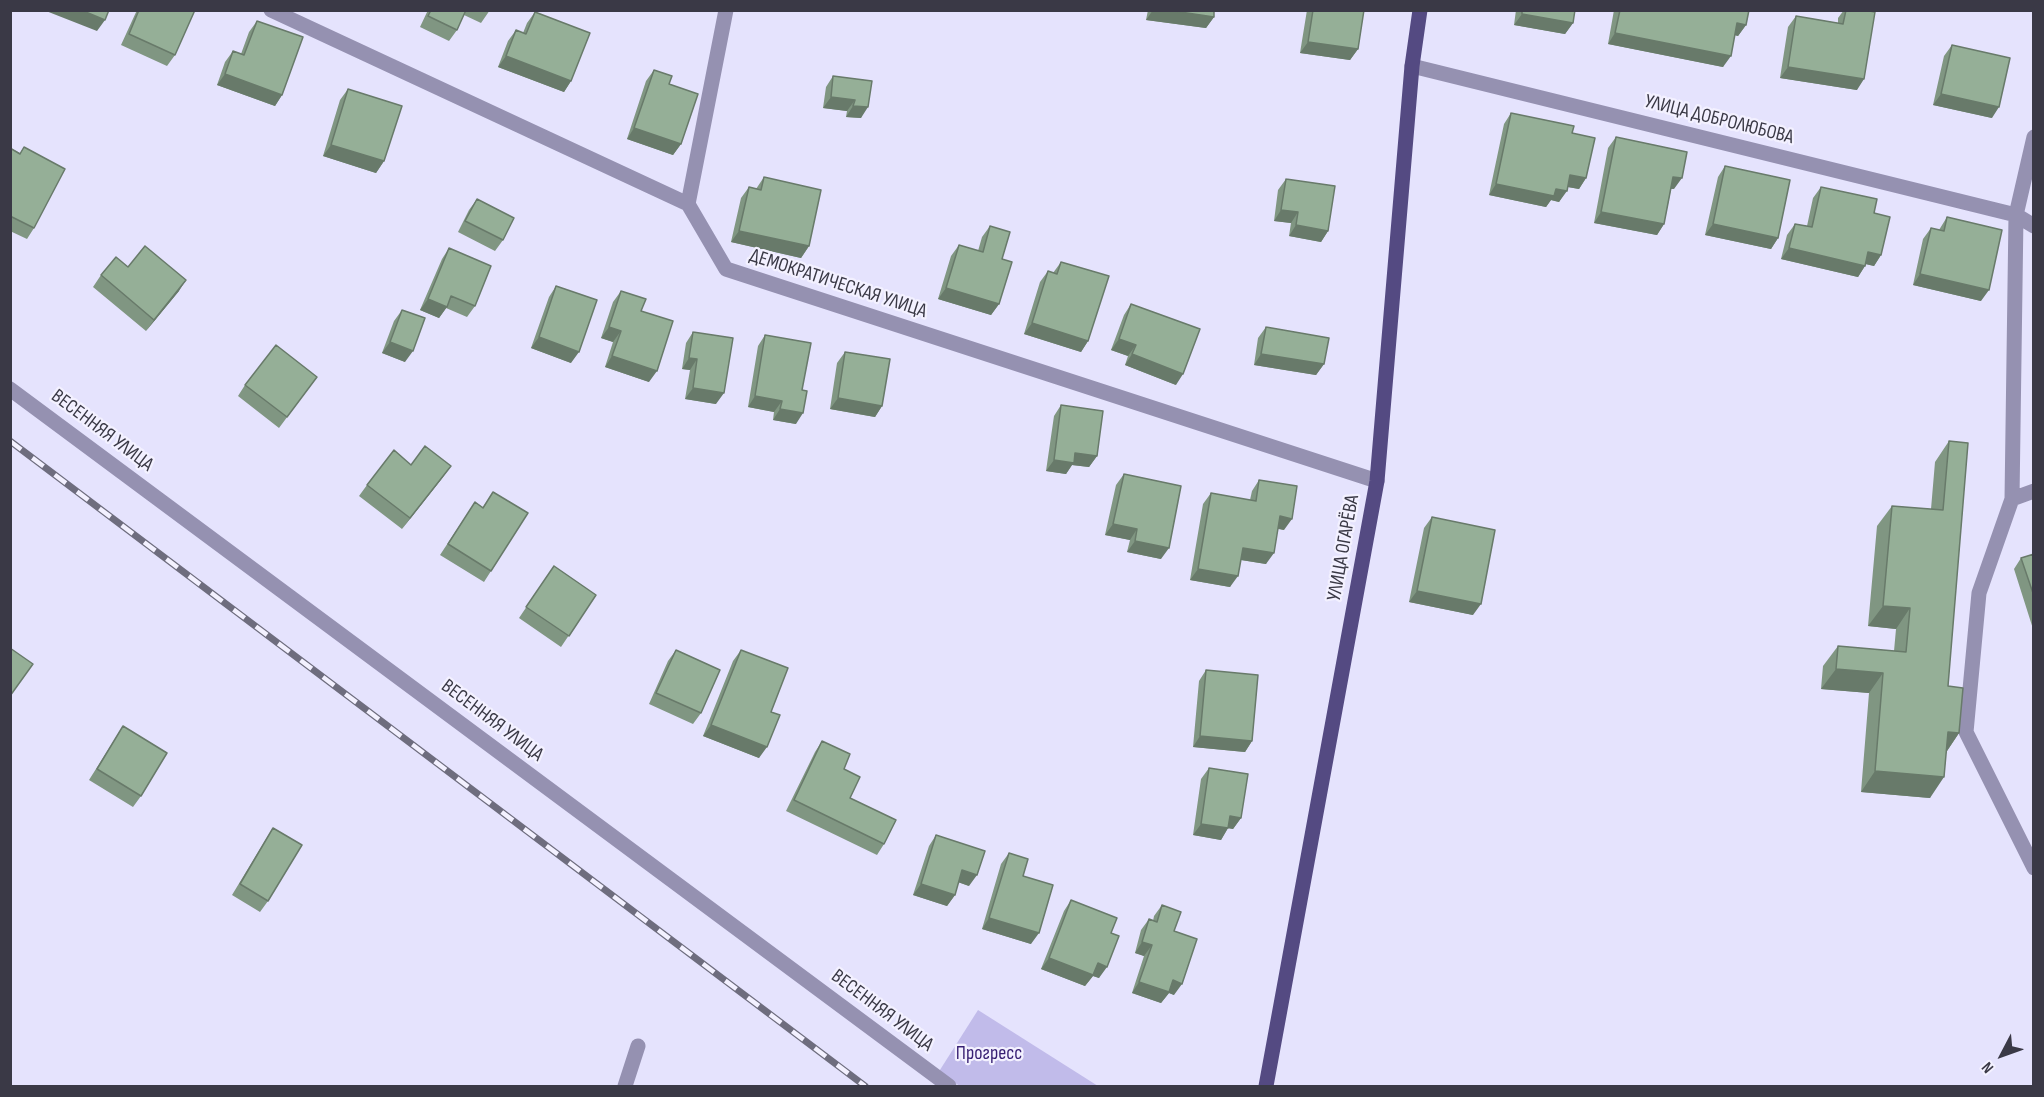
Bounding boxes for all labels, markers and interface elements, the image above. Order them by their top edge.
street label: УЛИЦА ДОБРОЛЮБОВА [1642,90,1796,150]
street label: ДЕМОКРАТИЧЕСКАЯ УЛИЦА [746,244,930,324]
street label: ВЕСЕННЯЯ УЛИЦА [46,385,158,477]
street label: УЛИЦА ОГАРЁВА [1323,493,1365,603]
street label: ВЕСЕННЯЯ УЛИЦА [436,675,548,767]
street label: ВЕСЕННЯЯ УЛИЦА [826,965,938,1057]
north arrow [1972,1025,2032,1085]
park label: Прогресс [956,1042,1022,1066]
text: N [1978,1058,1998,1077]

